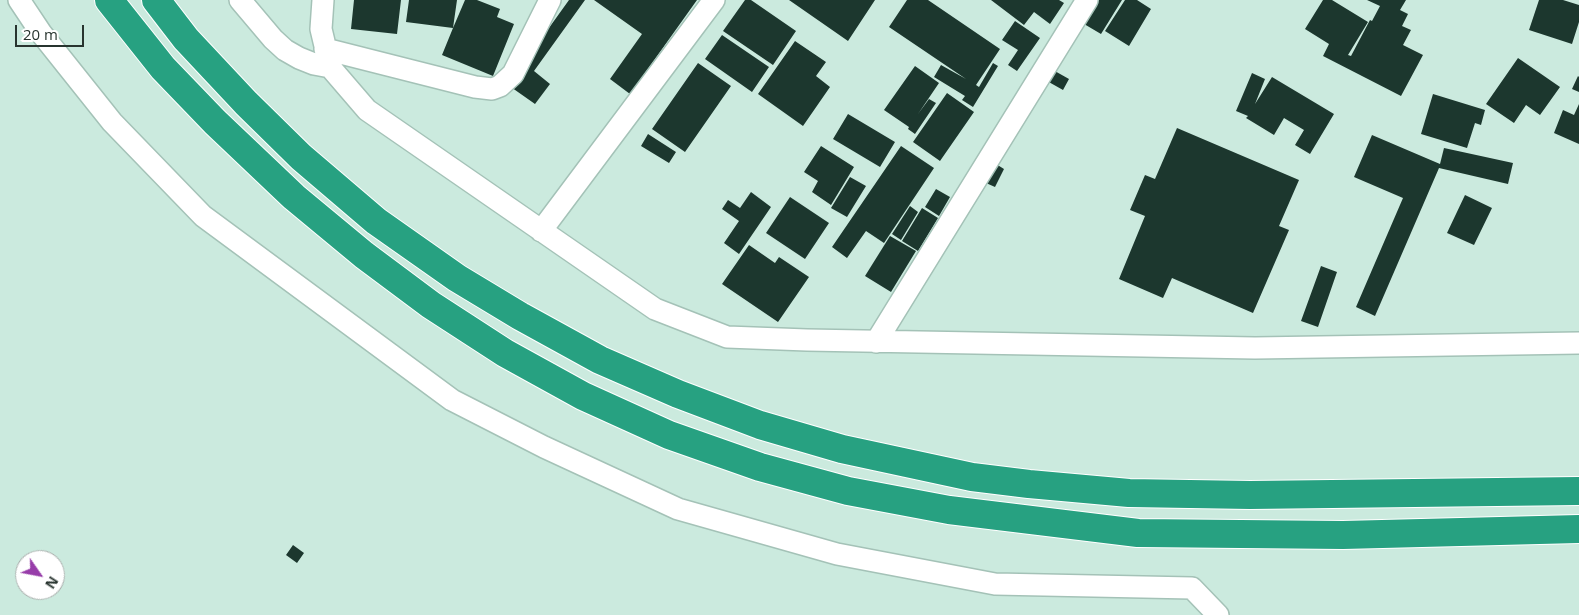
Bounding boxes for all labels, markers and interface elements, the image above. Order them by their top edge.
scale bar [18,15,86,47]
text: 20 m [23,24,58,44]
north arrow [15,550,65,600]
text: N [41,573,63,593]

